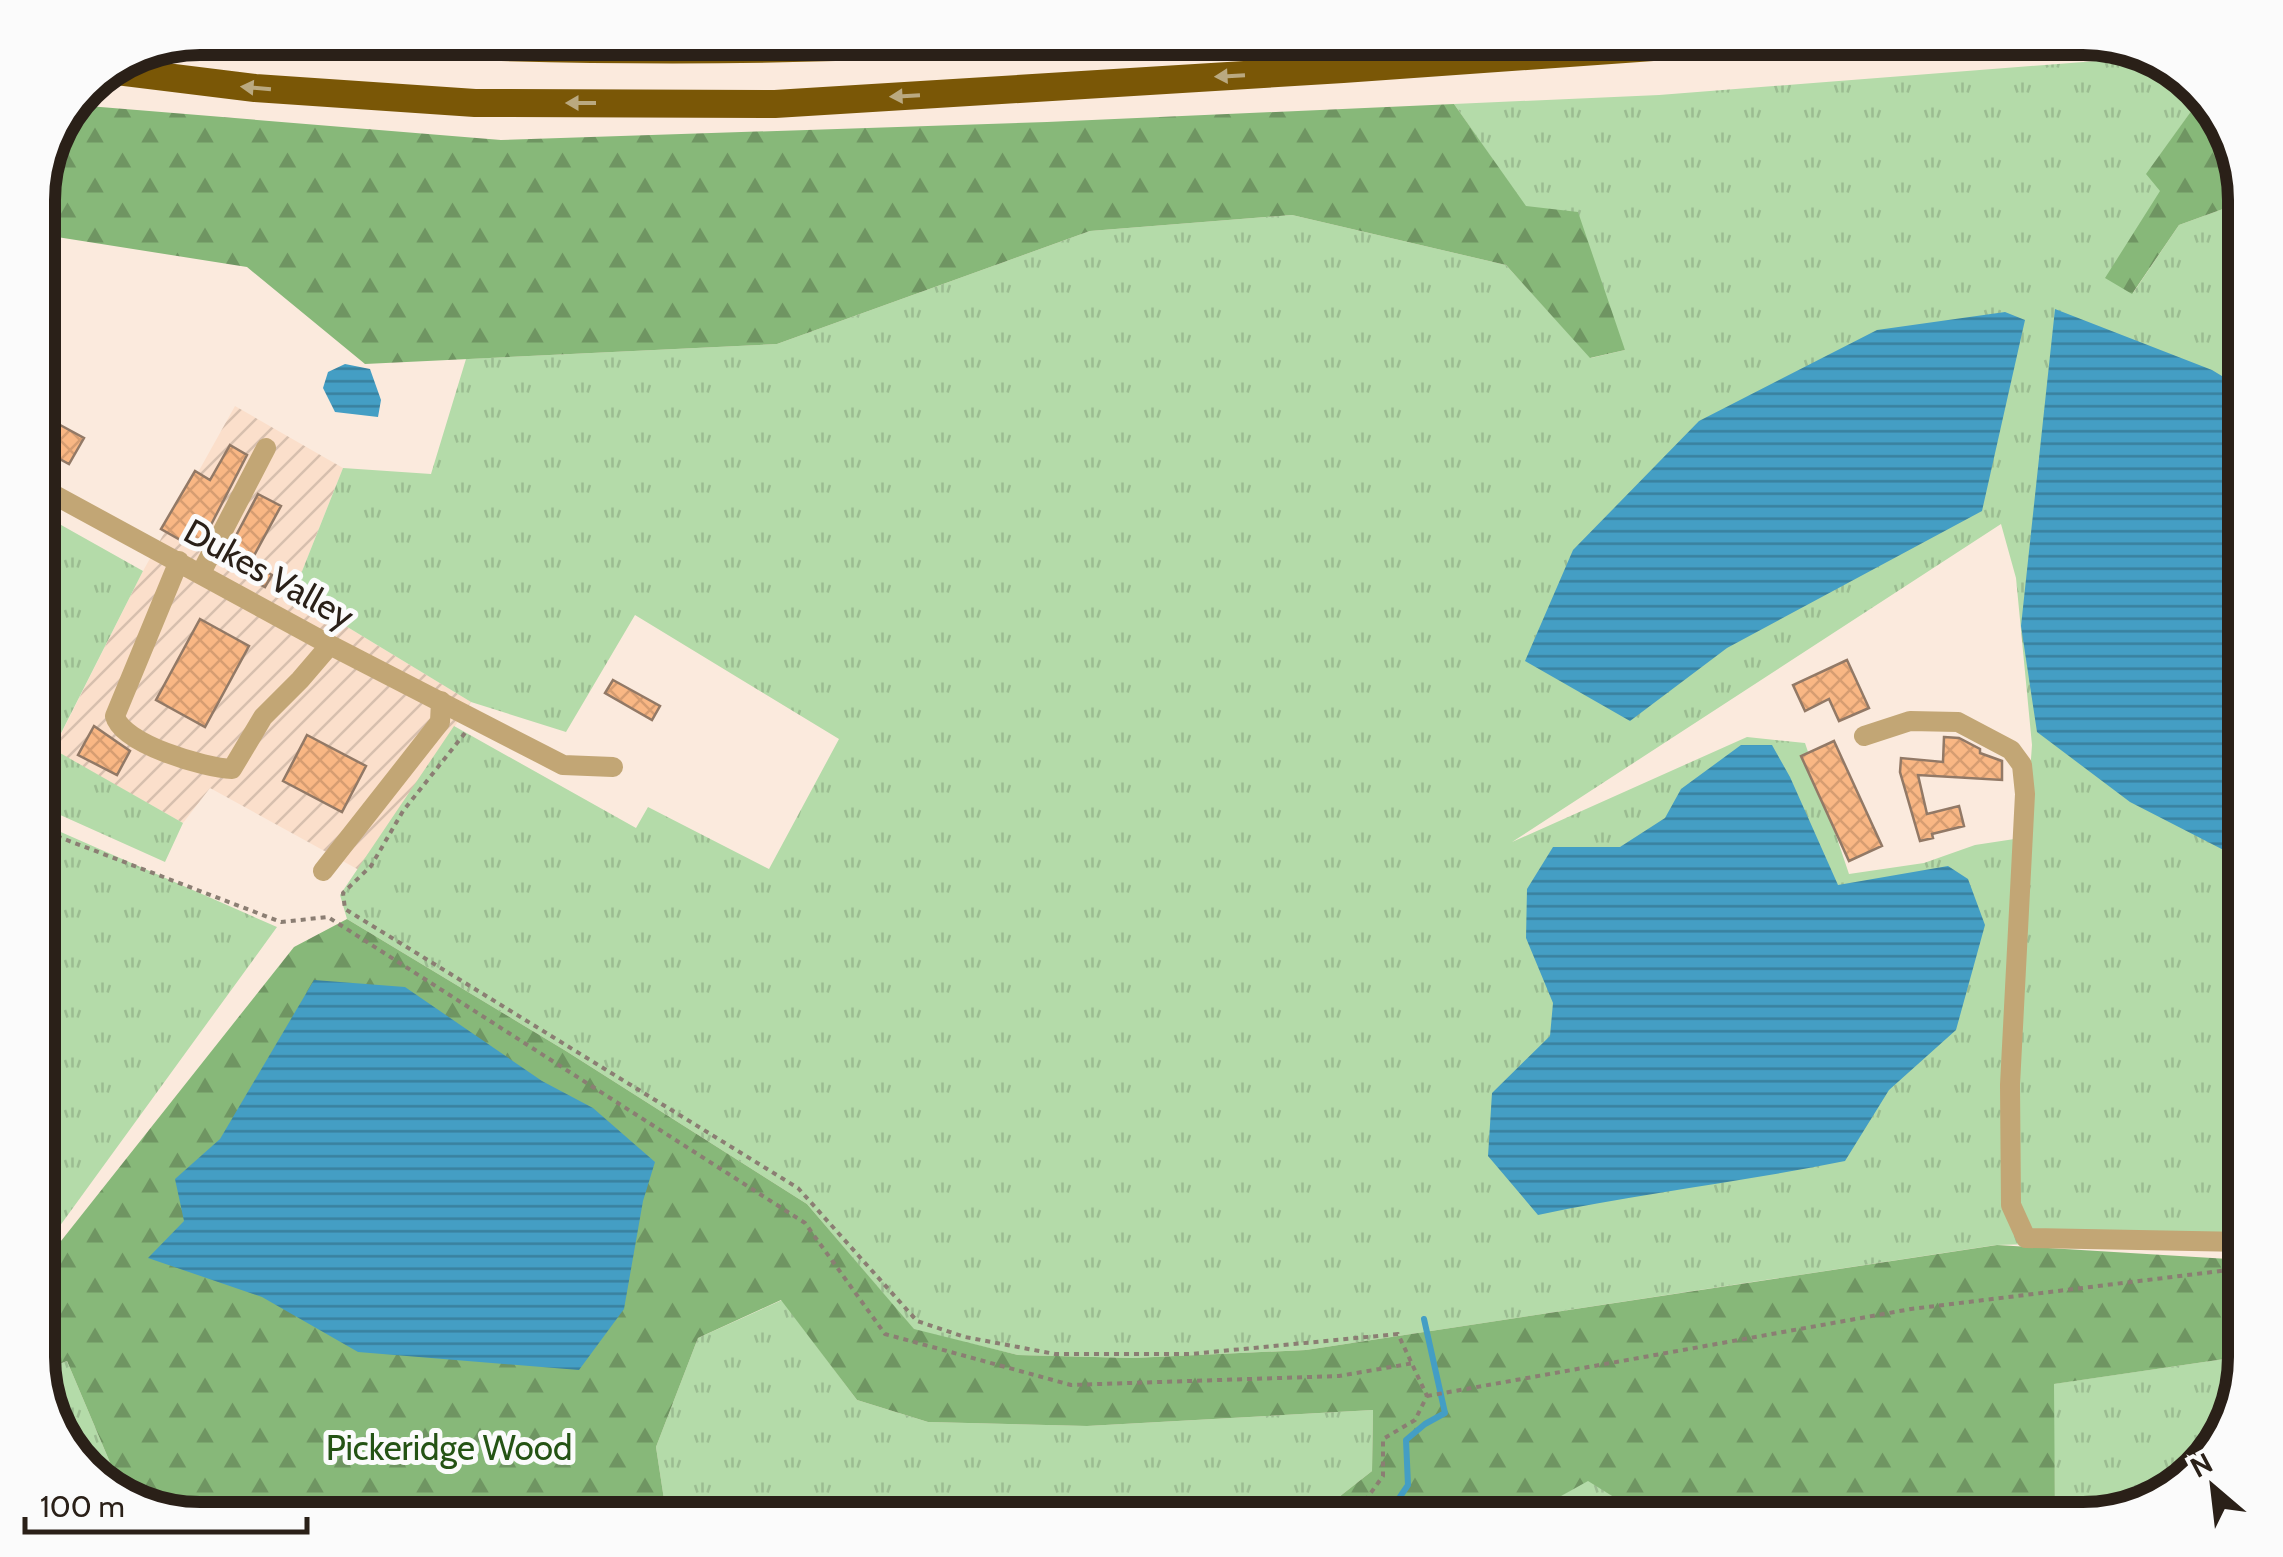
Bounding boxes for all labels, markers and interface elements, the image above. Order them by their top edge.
one-way arrow [1213,68,1245,84]
one-way arrow [240,79,272,95]
one-way arrow [889,88,921,104]
one-way arrow [564,95,596,111]
street label: Dukes Valley [177,509,362,638]
park label: Pickeridge Wood [326,1426,572,1469]
north arrow [2163,1437,2263,1537]
text: N [2185,1445,2218,1485]
scale bar [25,1472,308,1534]
text: 100 m [40,1488,125,1525]

